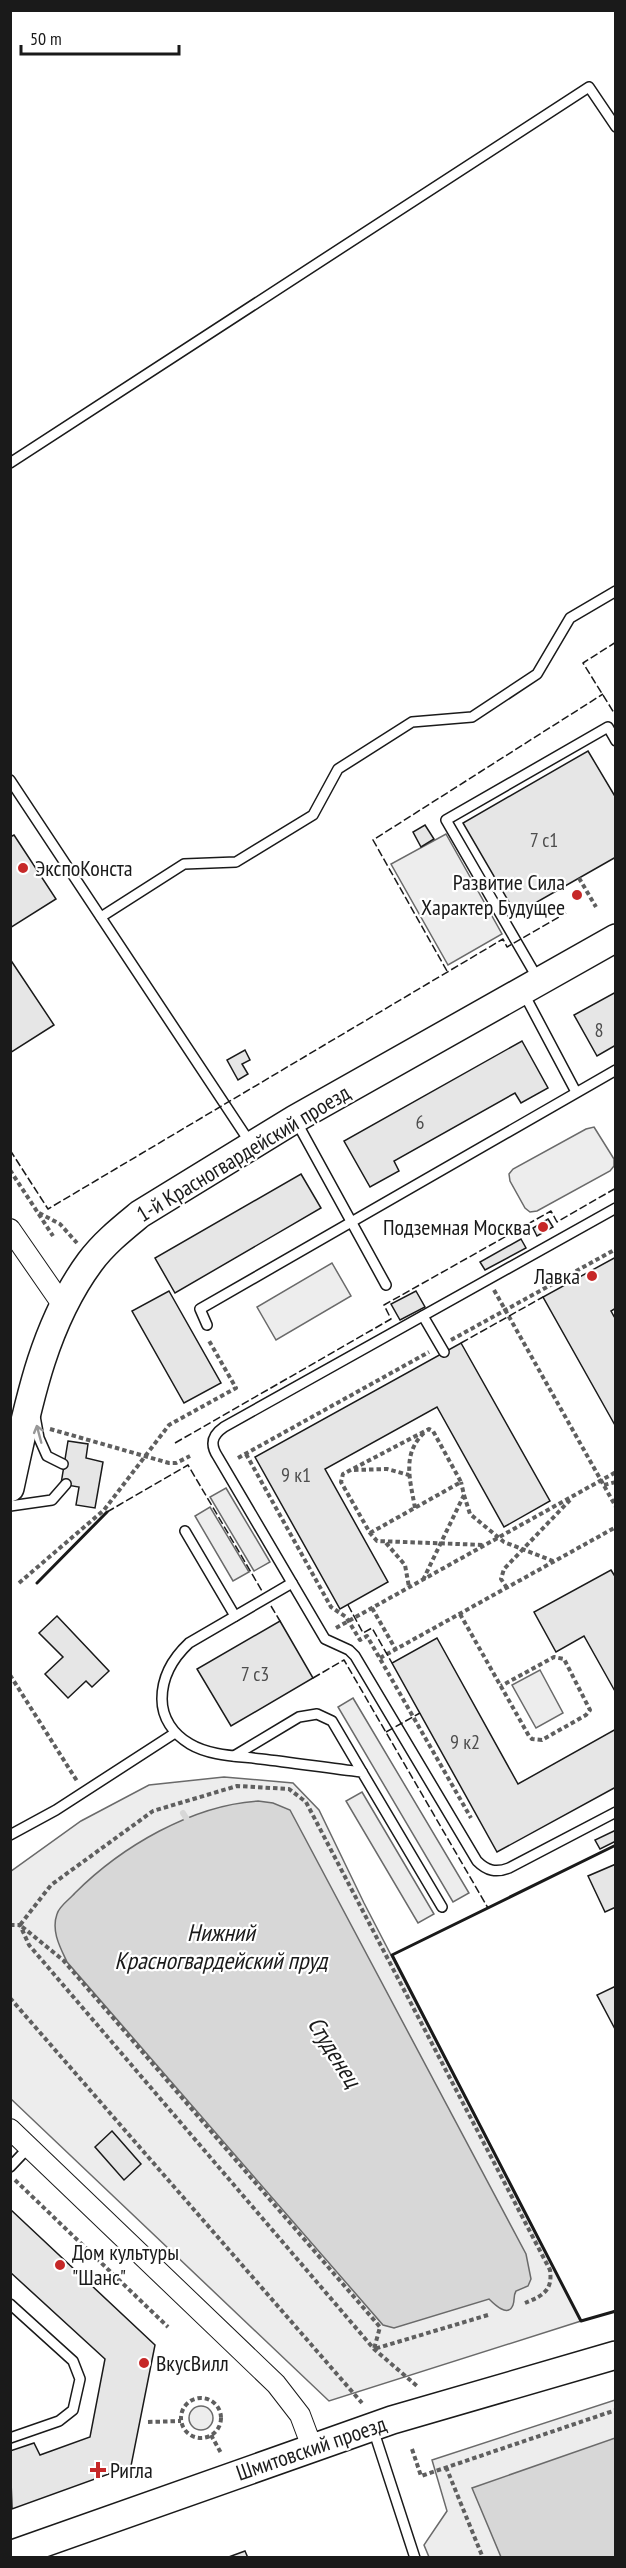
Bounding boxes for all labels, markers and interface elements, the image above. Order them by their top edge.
scale bar [21,18,178,56]
text: 50 m [30,27,62,50]
house number: 7 с1 [530,827,558,853]
place label: ЭкспоКонста [35,854,133,882]
marker: ЭкспоКонста [16,861,30,875]
place label: Развитие Сила Характер Будущее [421,868,565,921]
marker: Развитие Сила Характер Будущее [570,888,584,902]
house number: 8 [595,1017,604,1043]
street label: 1-й Красногвардейский проезд [131,1078,355,1228]
house number: 6 [416,1109,425,1135]
place label: Подземная Москва [383,1213,531,1241]
marker: Подземная Москва [536,1220,550,1234]
place label: Лавка [533,1262,580,1290]
marker: Лавка [585,1269,599,1283]
one-way arrow [33,1425,44,1444]
house number: 9 к1 [281,1462,311,1488]
house number: 7 с3 [241,1661,269,1687]
house number: 9 к2 [450,1729,480,1755]
water label: Нижний Красногвардейский пруд [115,1917,329,1976]
water label: Студенец [301,2011,369,2094]
place label: Дом культуры "Шанс" [72,2238,179,2291]
marker: Дом культуры "Шанс" [53,2258,67,2272]
place label: ВкусВилл [156,2349,229,2377]
marker: ВкусВилл [137,2356,151,2370]
street label: Шмитовский проезд [232,2409,390,2487]
place label: Ригла [110,2456,153,2484]
marker: Ригла [91,2463,105,2477]

